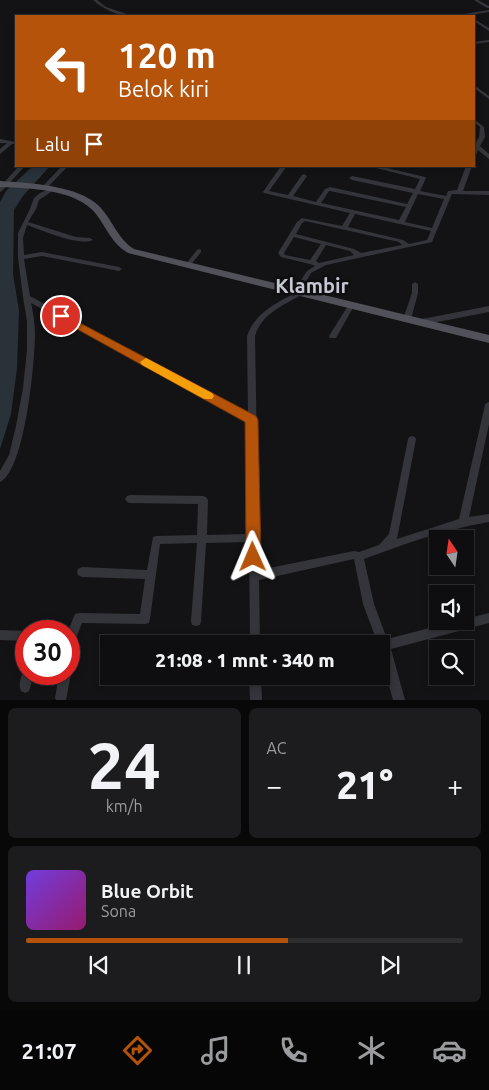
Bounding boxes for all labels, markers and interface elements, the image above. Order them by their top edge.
icon: left [35,35,100,100]
text: 120 m [118,35,216,75]
text: Belok kiri [118,76,209,101]
icon: arrive [80,130,108,158]
text: Lalu [35,133,70,155]
district label: Klambir [275,274,350,297]
pin [40,295,82,337]
icon: arrive [47,302,75,330]
position arrow [226,530,278,582]
north arrow [429,530,474,575]
map controls [429,530,474,685]
button: sound [429,585,474,630]
speed limit sign: 30 [15,620,80,685]
button: search [429,640,474,685]
text: 21:08 · 1 mnt · 340 m [155,649,335,671]
text: 24 [88,728,161,801]
text: AC [267,739,287,757]
text: 21° [336,764,393,806]
text: − [267,770,282,801]
text: + [447,770,463,801]
text: km/h [106,797,143,815]
text: Blue Orbit [101,880,194,902]
text: Sona [101,902,136,920]
icon: previous [85,951,113,979]
icon: pause [230,951,258,979]
icon: next [376,951,404,979]
icon: directions [120,1033,155,1068]
icon: music [198,1033,233,1068]
icon: phone [276,1033,311,1068]
icon: climate [354,1033,389,1068]
icon: car [432,1033,467,1068]
text: 21:07 [22,1038,77,1063]

